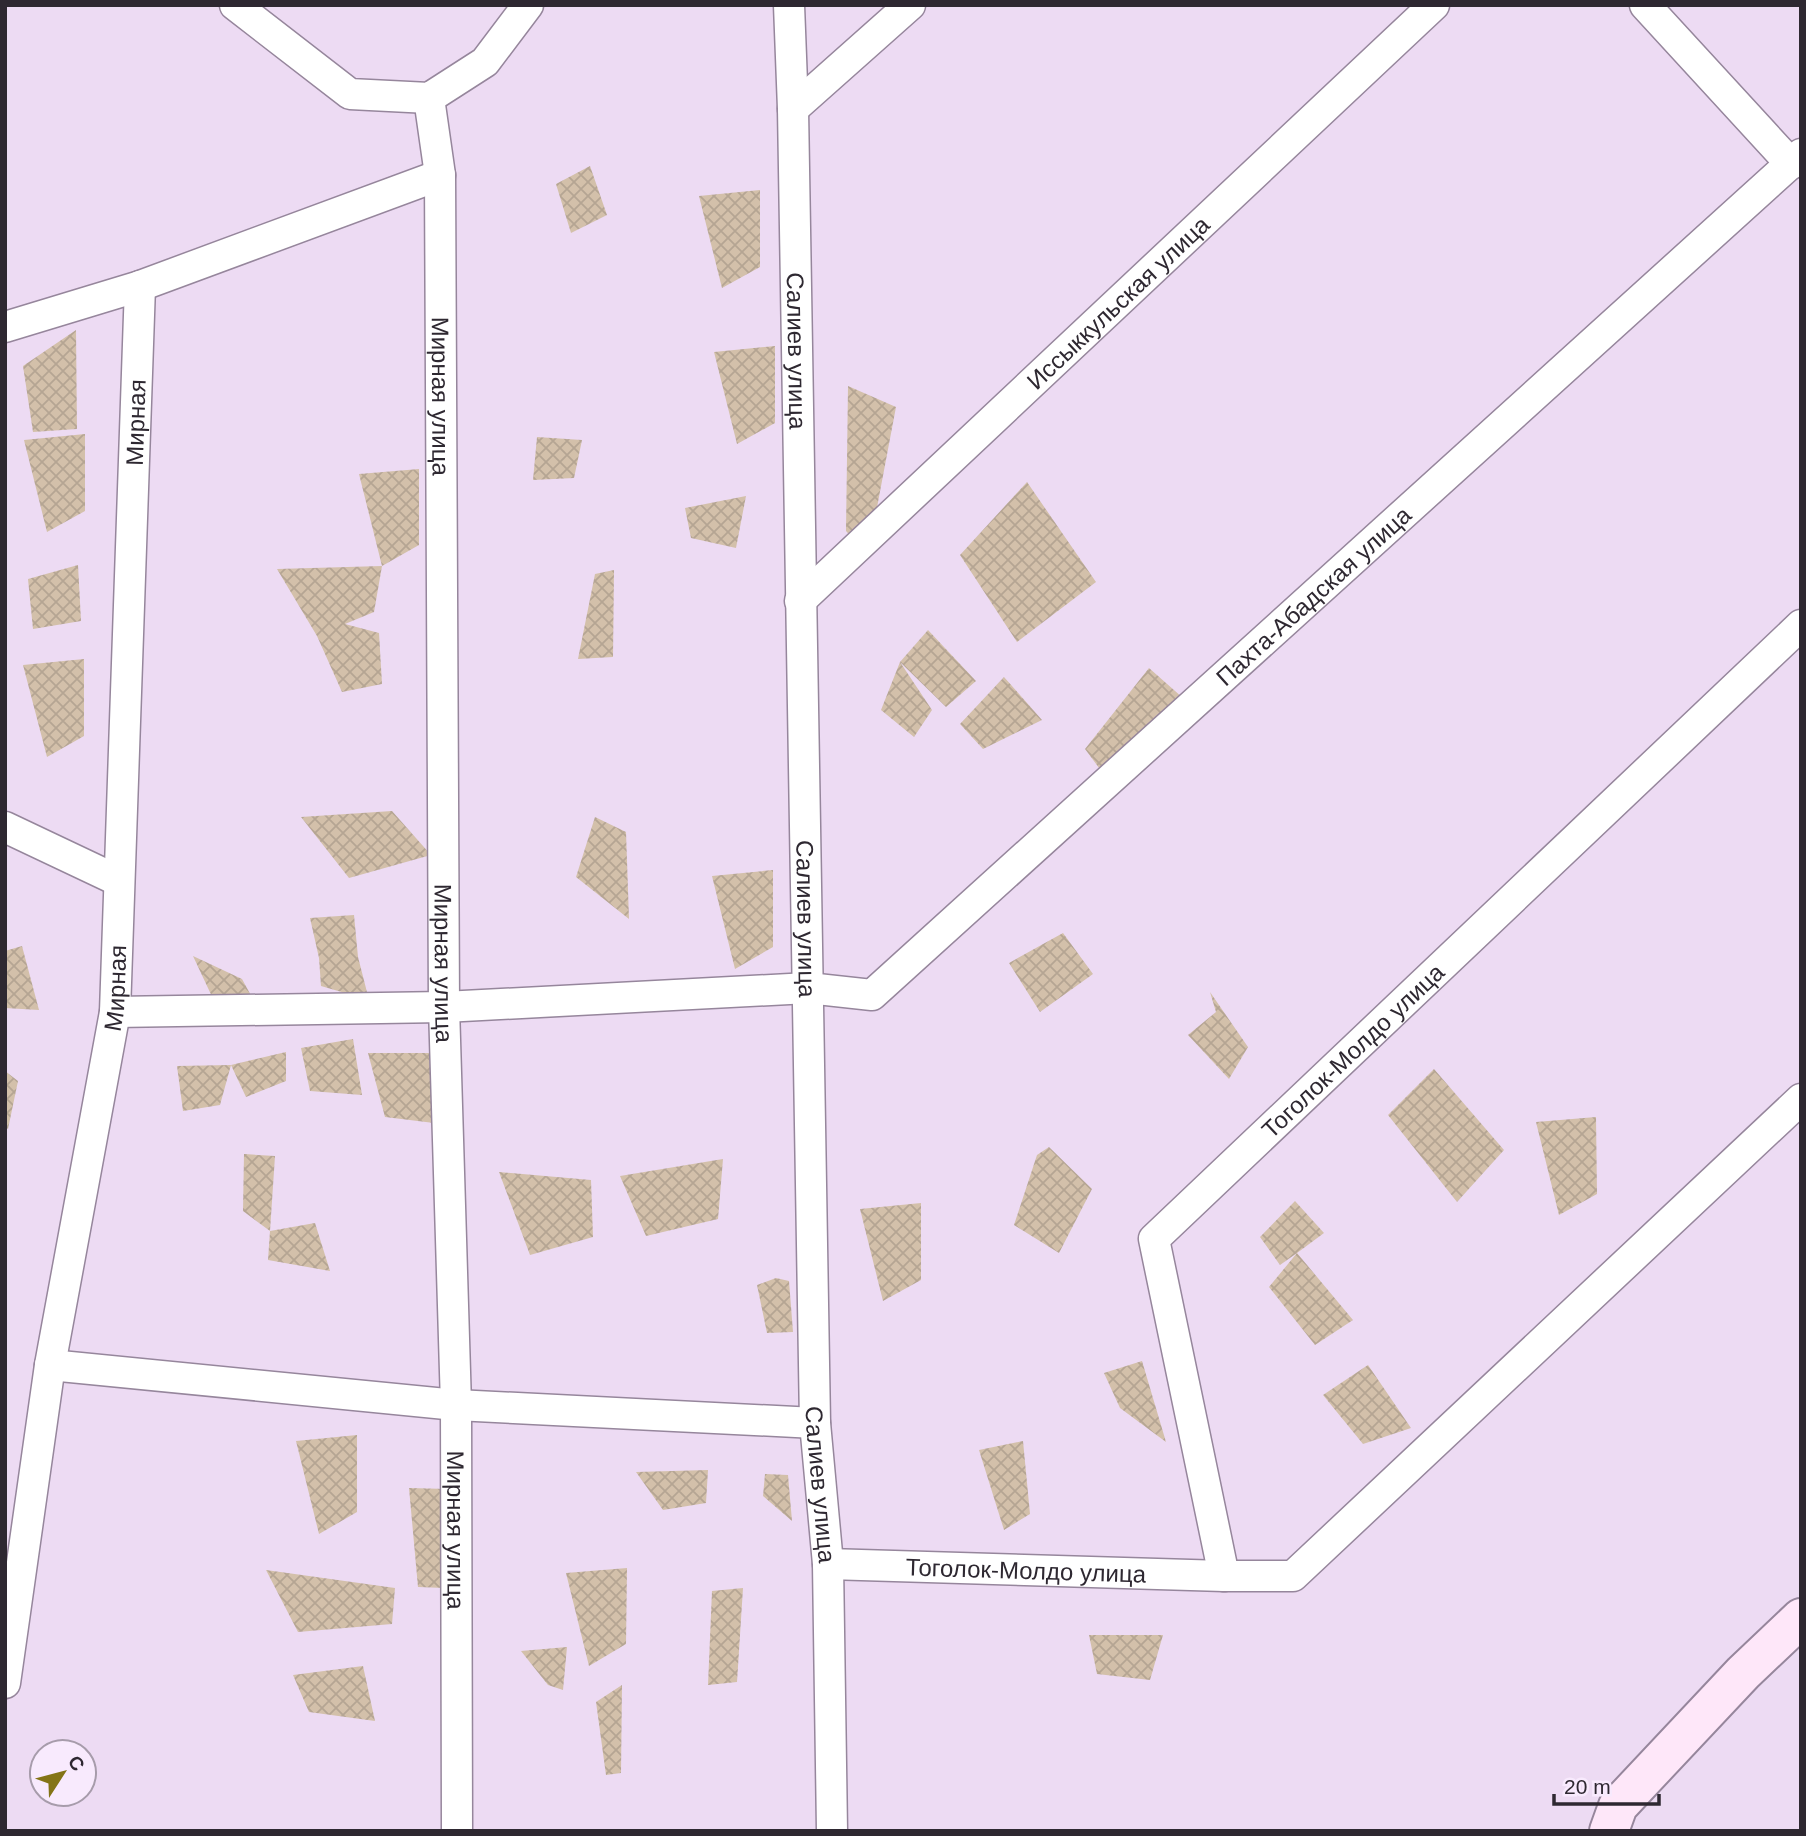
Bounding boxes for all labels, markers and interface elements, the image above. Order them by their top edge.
street label: Иссыккульская улица [1021,210,1215,394]
street label: Салиев улица [782,272,812,430]
street label: Мирная улица [427,317,455,476]
street label: Мирная [120,379,150,466]
street label: Пахта-Абадская улица [1210,500,1417,691]
street label: Салиев улица [792,840,821,998]
street label: Мирная улица [430,884,459,1044]
street label: Мирная [98,944,131,1033]
street label: Тоголок-Молдо улица [1256,958,1450,1143]
street label: Салиев улица [801,1406,841,1565]
street label: Мирная улица [443,1450,470,1610]
street label: Тоголок-Молдо улица [905,1553,1147,1587]
north arrow [28,1738,98,1808]
text: С [64,1752,89,1775]
scale bar [1554,1762,1659,1806]
text: 20 m [1564,1775,1611,1798]

